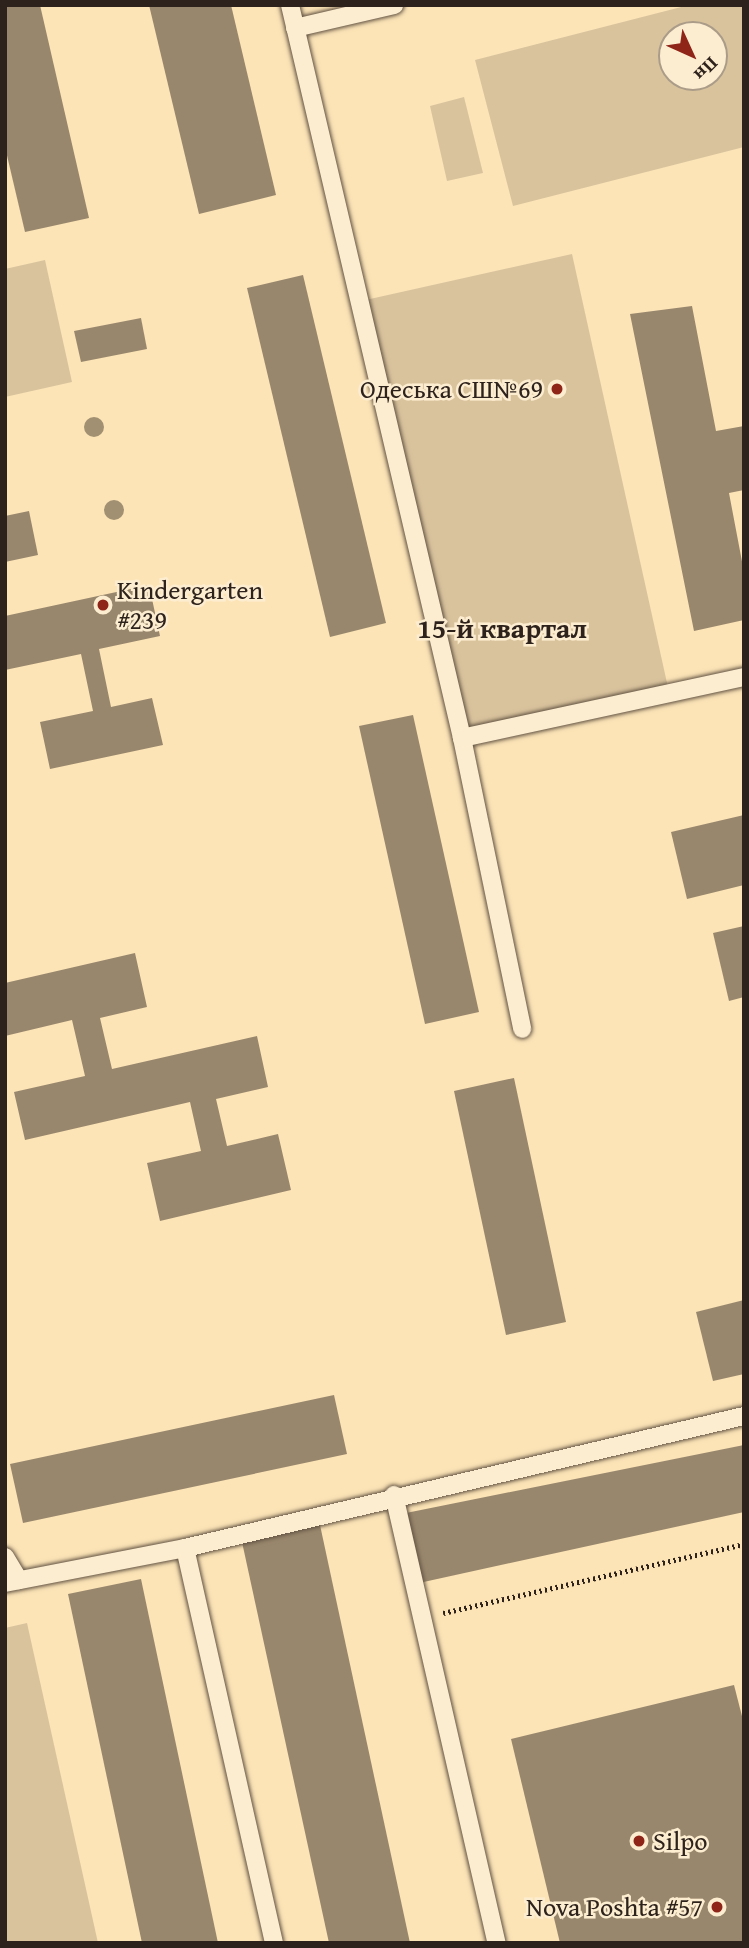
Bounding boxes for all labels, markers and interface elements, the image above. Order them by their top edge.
north arrow [658,21,728,91]
text: Пн [688,51,725,88]
place label: Одеська СШ№69 [360,373,543,405]
marker: Одеська СШ№69 [549,381,565,397]
place label: Kindergarten #239 [117,574,263,636]
marker: Kindergarten #239 [95,597,111,613]
district label: 15-й квартал [417,611,587,645]
place label: Silpo [653,1825,708,1857]
marker: Silpo [631,1833,647,1849]
place label: Nova Poshta #57 [526,1891,703,1923]
marker: Nova Poshta #57 [709,1899,725,1915]

